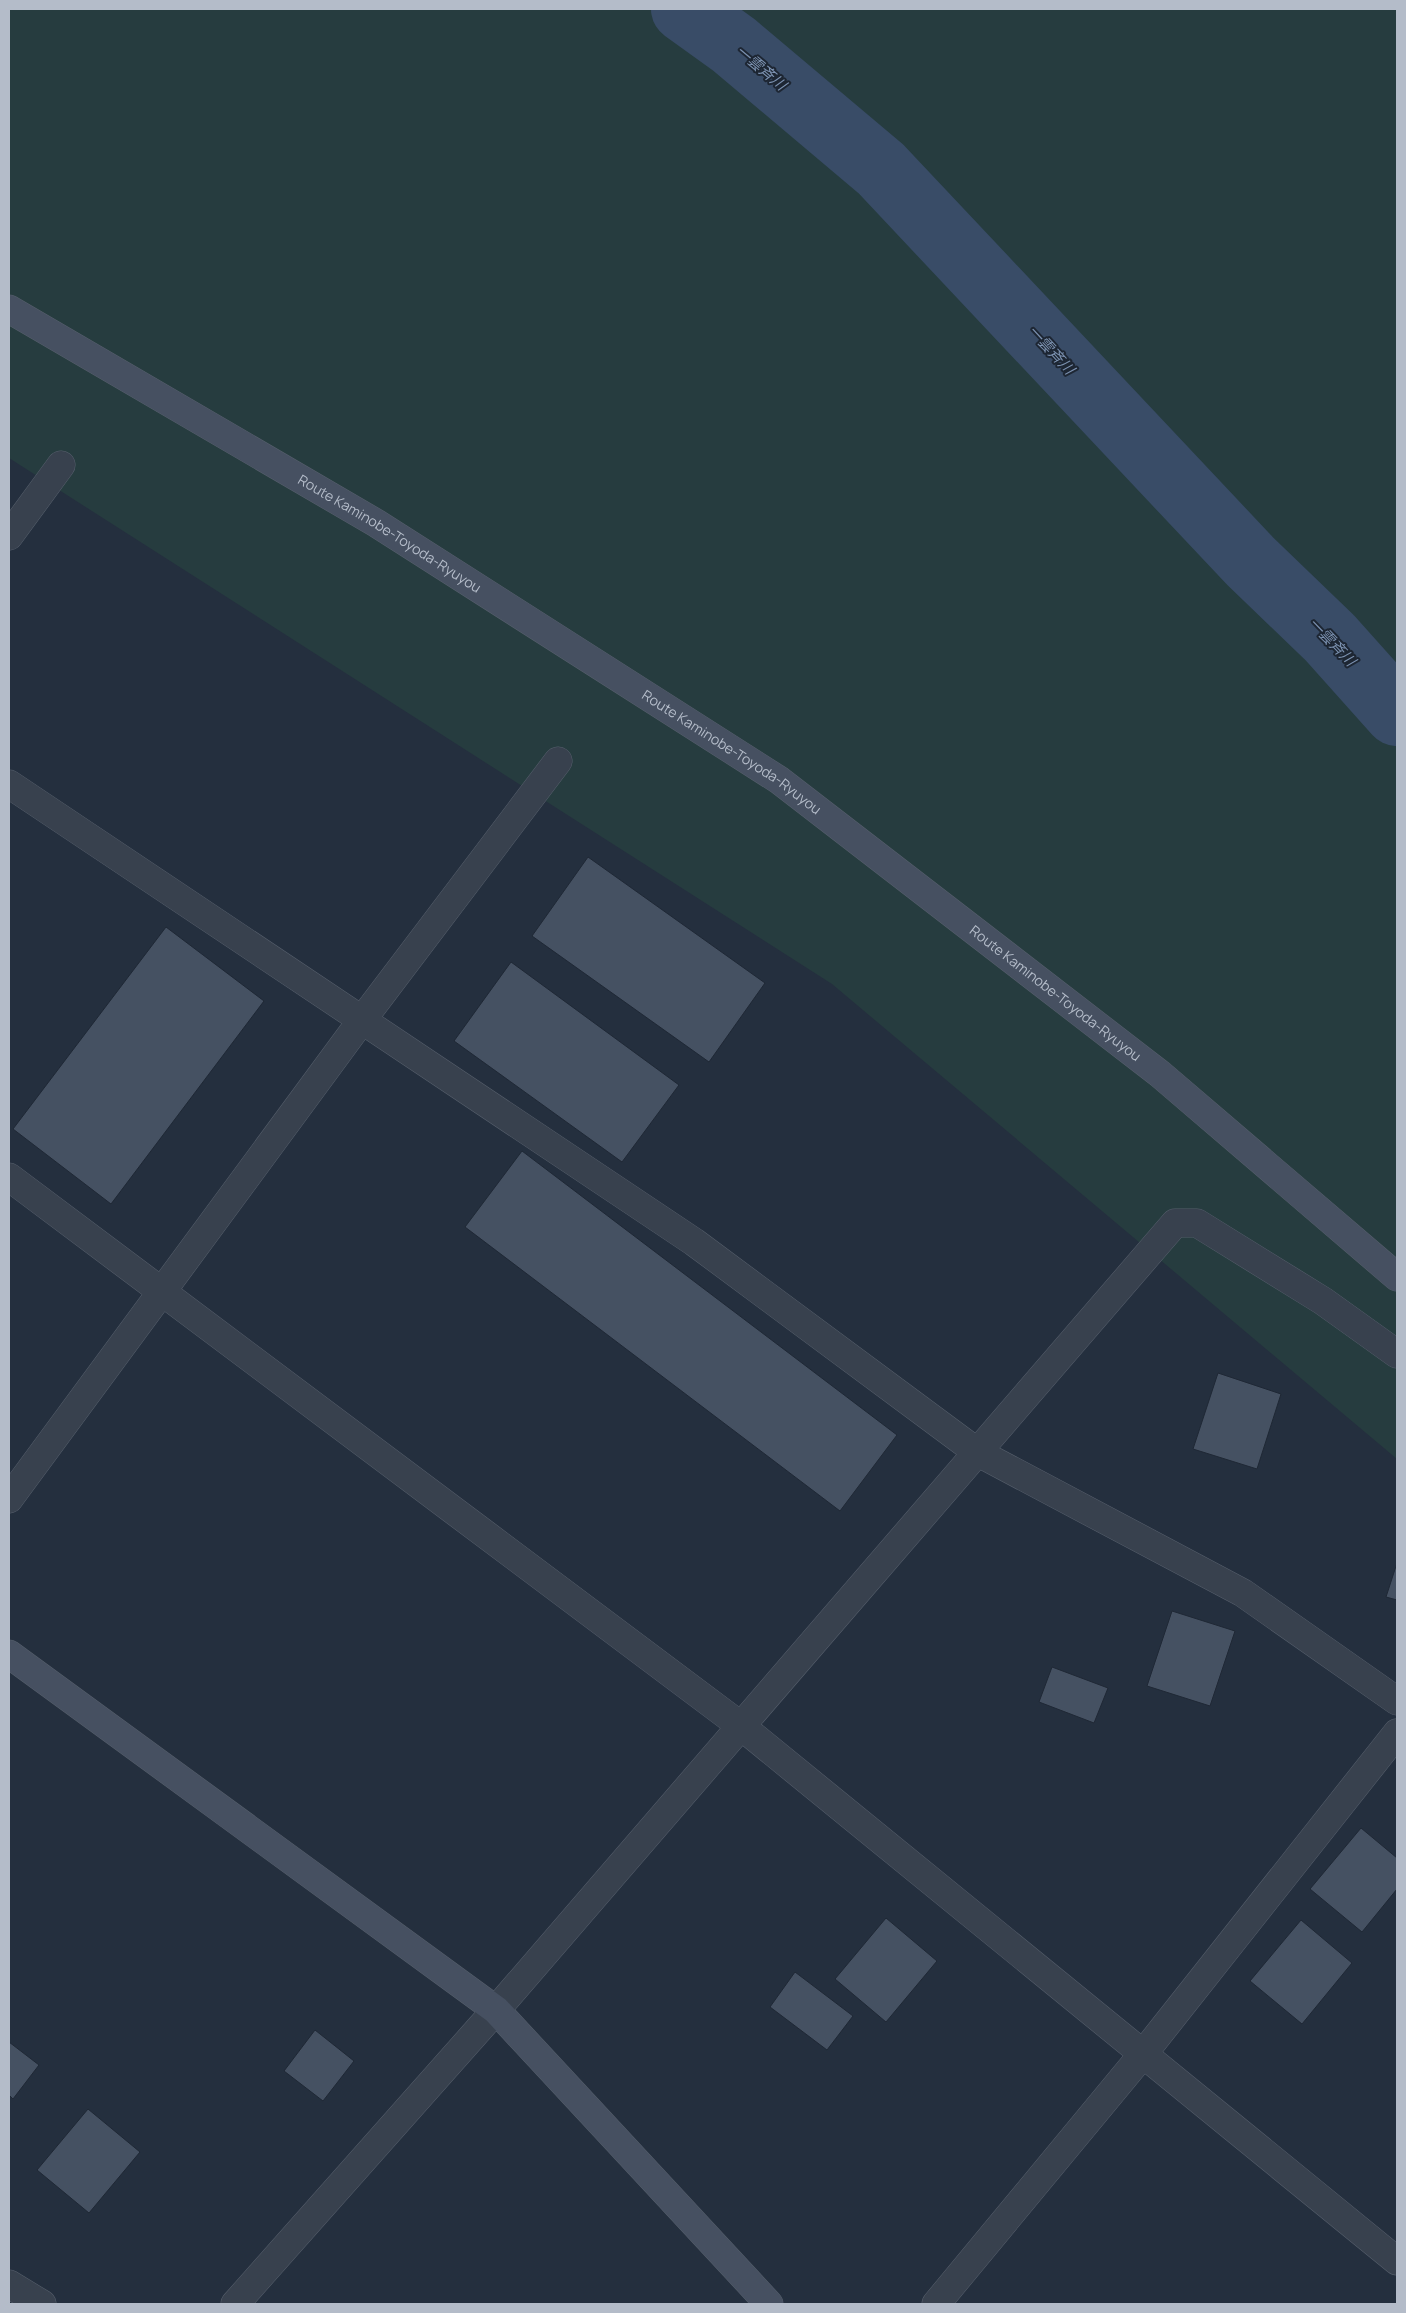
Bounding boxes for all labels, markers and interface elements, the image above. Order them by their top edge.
water label: 一雲斉川 [732,40,793,96]
water label: 一雲斉川 [1023,321,1081,380]
street label: Route Kaminobe-Toyoda-Ryuyou [295,470,485,597]
water label: 一雲斉川 [1304,613,1362,672]
street label: Route Kaminobe-Toyoda-Ryuyou [639,685,826,818]
street label: Route Kaminobe-Toyoda-Ryuyou [966,921,1145,1065]

